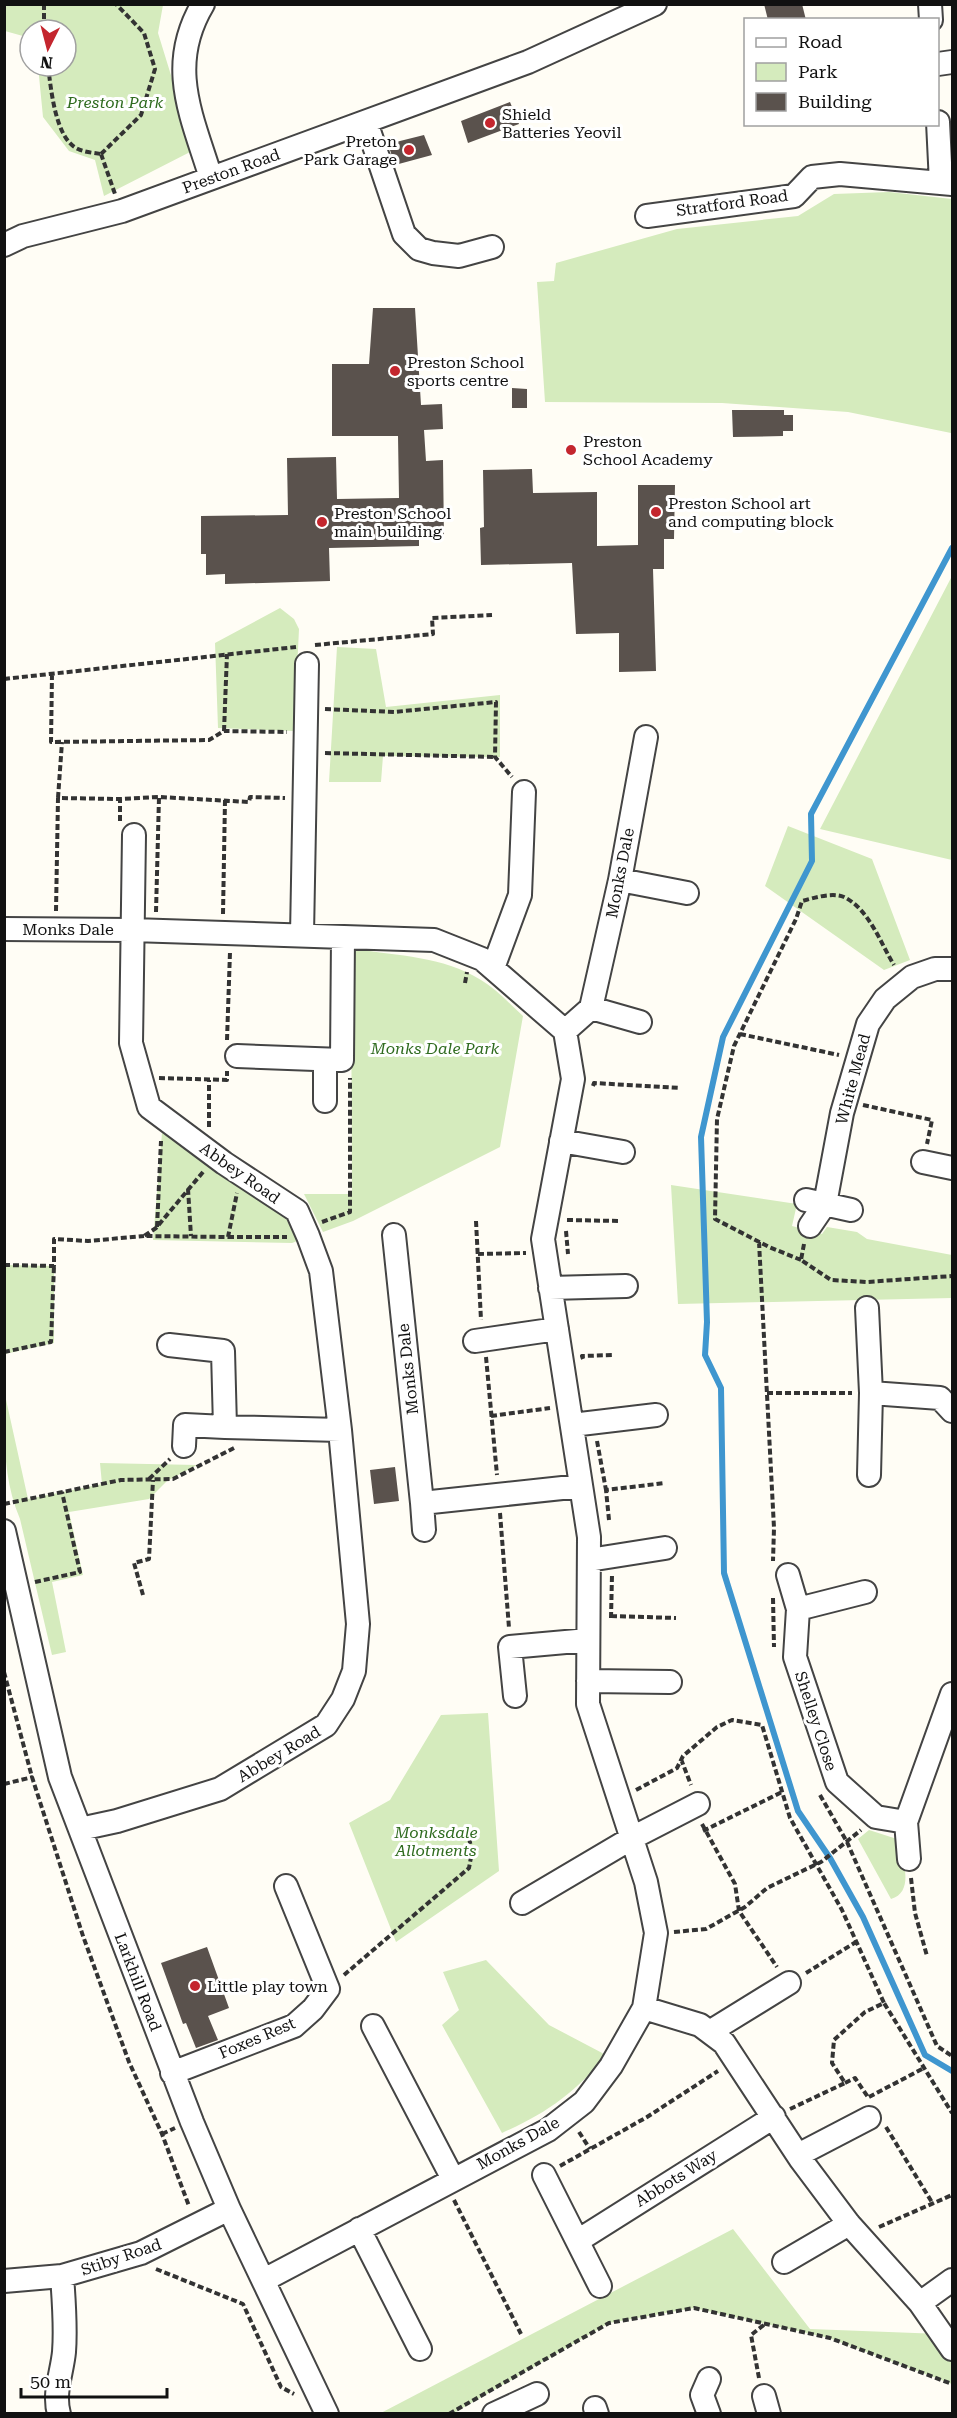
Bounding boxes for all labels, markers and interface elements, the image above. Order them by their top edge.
north arrow [18,18,78,78]
legend [744,18,939,126]
text: Road [798,31,843,52]
text: N [39,52,54,73]
text: Park [798,61,838,82]
text: Building [798,91,872,112]
park label: Preston Park [66,93,163,112]
place label: Shield Batteries Yeovil [502,105,621,142]
marker: Shield Batteries Yeovil [483,116,497,130]
place label: Preton Park Garage [304,132,397,169]
marker: Preton Park Garage [402,143,416,157]
street label: Preston Road [180,145,282,197]
street label: Stratford Road [675,186,789,220]
place label: Preston School sports centre [407,353,524,390]
marker: Preston School sports centre [388,364,402,378]
place label: Preston School Academy [583,432,713,469]
marker: Preston School Academy [564,443,578,457]
place label: Preston School art and computing block [668,494,834,531]
place label: Preston School main building [334,504,451,541]
marker: Preston School art and computing block [649,505,663,519]
marker: Preston School main building [315,515,329,529]
street label: Monks Dale [602,826,638,920]
street label: Monks Dale [22,920,114,939]
street label: White Mead [832,1032,874,1126]
park label: Monks Dale Park [370,1039,500,1058]
street label: Abbey Road [196,1138,284,1208]
street label: Monks Dale [394,1322,422,1415]
street label: Shelley Close [791,1669,841,1773]
street label: Abbey Road [234,1722,324,1786]
park label: Monksdale Allotments [393,1823,478,1860]
street label: Larkhill Road [111,1930,165,2034]
place label: Little play town [207,1977,328,1996]
marker: Little play town [188,1979,202,1993]
street label: Foxes Rest [216,2013,298,2063]
street label: Monks Dale [473,2112,563,2173]
street label: Abbots Way [632,2145,721,2211]
street label: Stiby Road [78,2234,164,2280]
scale bar [21,2361,166,2399]
text: 50 m [30,2371,71,2392]

